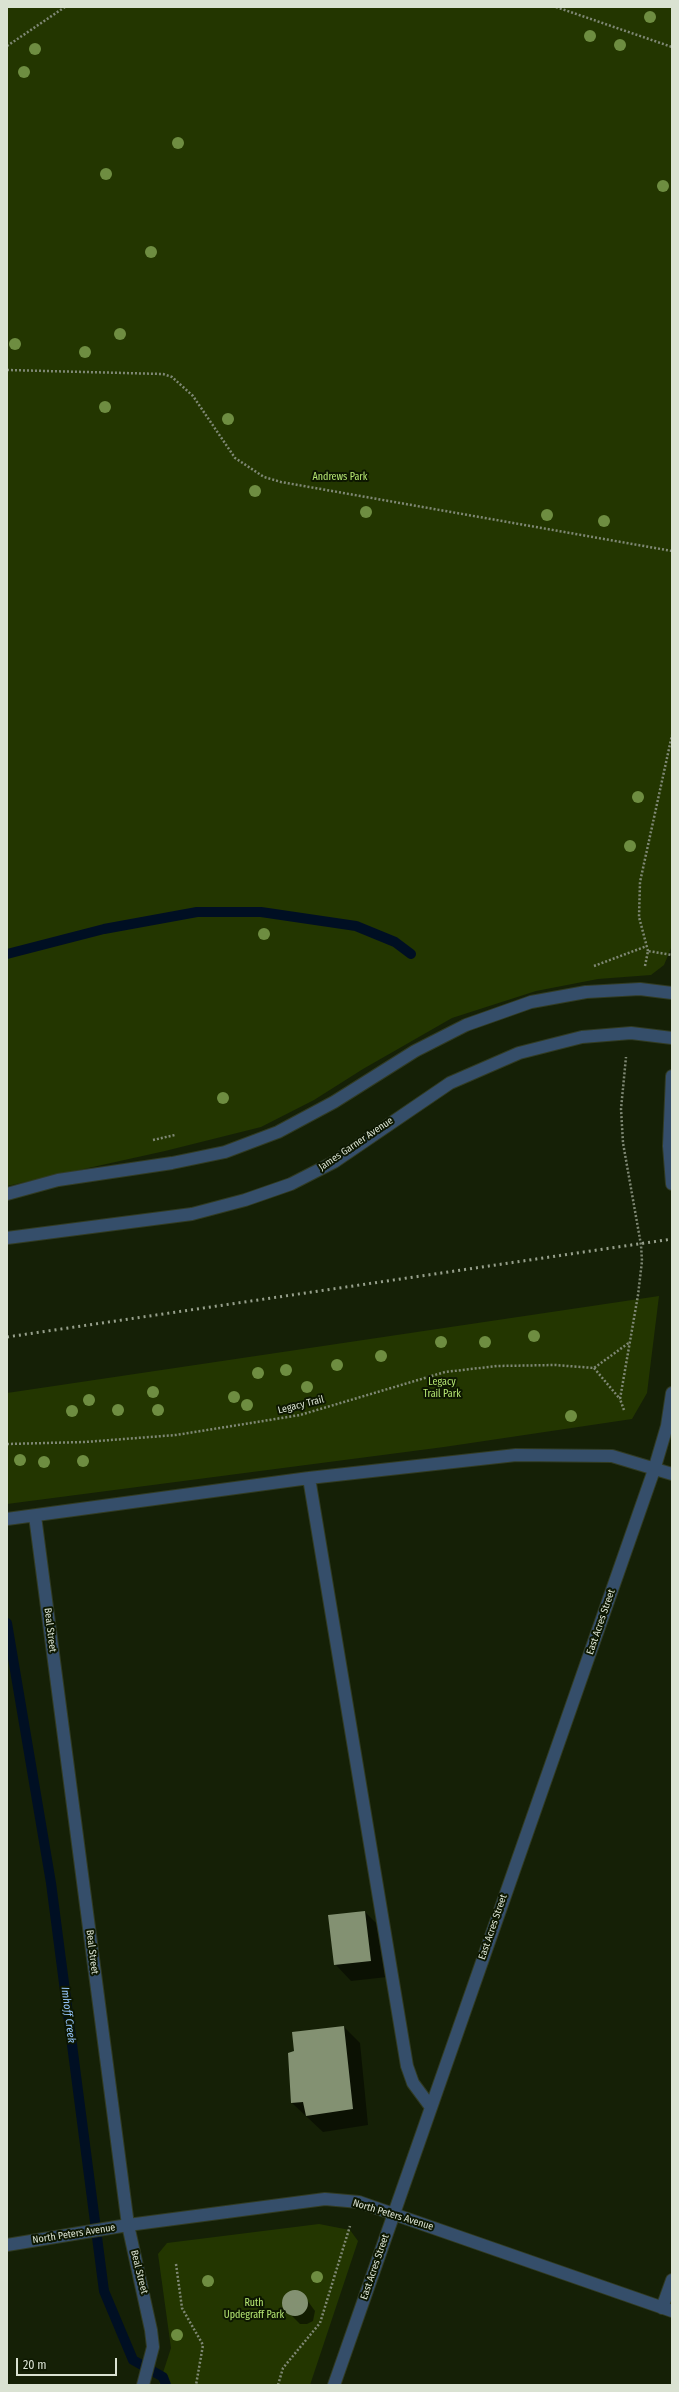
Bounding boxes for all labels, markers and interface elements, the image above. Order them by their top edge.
park label: Andrews Park [313,471,367,483]
street label: James Garner Avenue [317,1115,395,1173]
park label: Legacy Trail Park [423,1376,461,1400]
street label: Legacy Trail [277,1393,325,1417]
street label: East Acres Street [584,1588,618,1656]
street label: Beal Street [41,1607,59,1653]
street label: East Acres Street [476,1893,510,1961]
street label: Beal Street [83,1929,101,1975]
water label: Imhoff Creek [58,1986,78,2044]
street label: North Peters Avenue [351,2197,435,2233]
street label: North Peters Avenue [32,2222,116,2246]
street label: East Acres Street [358,2233,392,2301]
street label: Beal Street [128,2249,150,2295]
park label: Ruth Updegraff Park [224,2297,284,2320]
scale bar [18,2350,119,2376]
text: 20 m [23,2358,47,2372]

